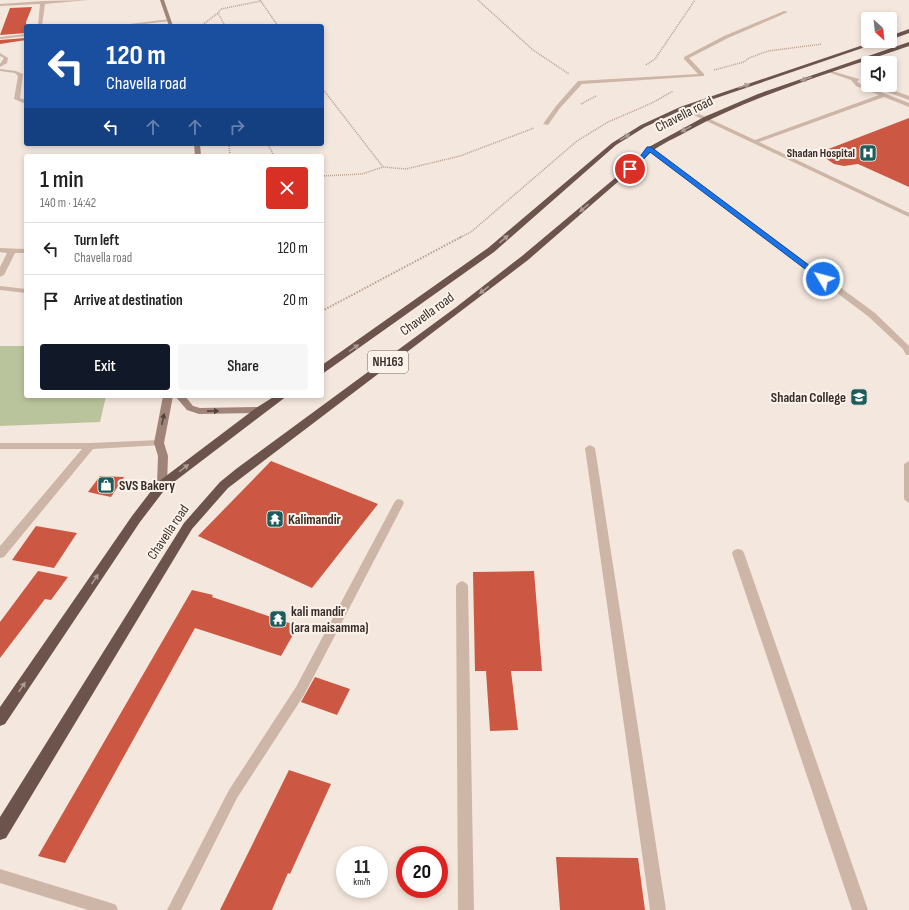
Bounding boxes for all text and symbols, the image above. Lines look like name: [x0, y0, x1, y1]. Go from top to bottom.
north arrow: [861, 12, 897, 48]
map controls: [861, 12, 897, 92]
text: 120 m: [106, 39, 166, 72]
icon: left: [40, 40, 92, 92]
button: sound: [861, 56, 897, 92]
text: Chavella road: [106, 73, 187, 94]
one-way arrow: [799, 77, 811, 83]
one-way arrow: [739, 83, 751, 89]
street label: Chavella road: [652, 92, 716, 136]
icon: left: [100, 116, 122, 138]
icon: ahead: [142, 116, 164, 138]
icon: ahead: [184, 116, 206, 138]
icon: right: [226, 116, 248, 138]
one-way arrow: [680, 126, 692, 132]
one-way arrow: [620, 133, 631, 141]
hospital icon: Shadan Hospital: [858, 143, 878, 163]
place label: Shadan Hospital: [787, 146, 855, 161]
pin: [613, 152, 647, 186]
icon: arrive: [619, 158, 641, 180]
text: 1 min: [40, 165, 84, 194]
button: close: [266, 167, 308, 209]
text: 140 m · 14:42: [40, 195, 96, 211]
one-way arrow: [579, 203, 589, 212]
text: Turn left: [74, 231, 119, 250]
one-way arrow: [499, 234, 510, 243]
icon: left: [40, 238, 62, 260]
text: 120 m: [278, 239, 308, 258]
text: Chavella road: [74, 250, 132, 266]
position arrow: [802, 258, 844, 300]
one-way arrow: [478, 286, 489, 295]
street label: Chavella road: [397, 289, 457, 339]
icon: arrive: [40, 290, 62, 312]
text: Arrive at destination: [74, 291, 183, 310]
text: 20 m: [283, 291, 308, 310]
button: Exit: [40, 344, 170, 390]
button: Share: [178, 344, 308, 390]
one-way arrow: [349, 344, 359, 352]
road number: NH163: [368, 351, 408, 373]
school or university icon: Shadan College: [849, 387, 869, 407]
place label: Shadan College: [771, 389, 846, 406]
one-way arrow: [207, 408, 220, 414]
one-way arrow: [161, 413, 167, 425]
one-way arrow: [179, 464, 190, 472]
shop icon: SVS Bakery: [96, 475, 116, 495]
place label: SVS Bakery: [119, 477, 175, 494]
street label: Chavella road: [143, 501, 193, 563]
temple icon: Kalimandir: [265, 509, 285, 529]
place label: Kalimandir: [288, 511, 342, 528]
one-way arrow: [91, 574, 99, 585]
place label: kali mandir (ara maisamma): [291, 603, 369, 636]
temple icon: kali mandir (ara maisamma): [268, 609, 288, 629]
one-way arrow: [18, 682, 26, 692]
speed limit sign: 20: [396, 846, 448, 898]
text: 11: [354, 855, 370, 879]
text: km/h: [353, 876, 371, 888]

